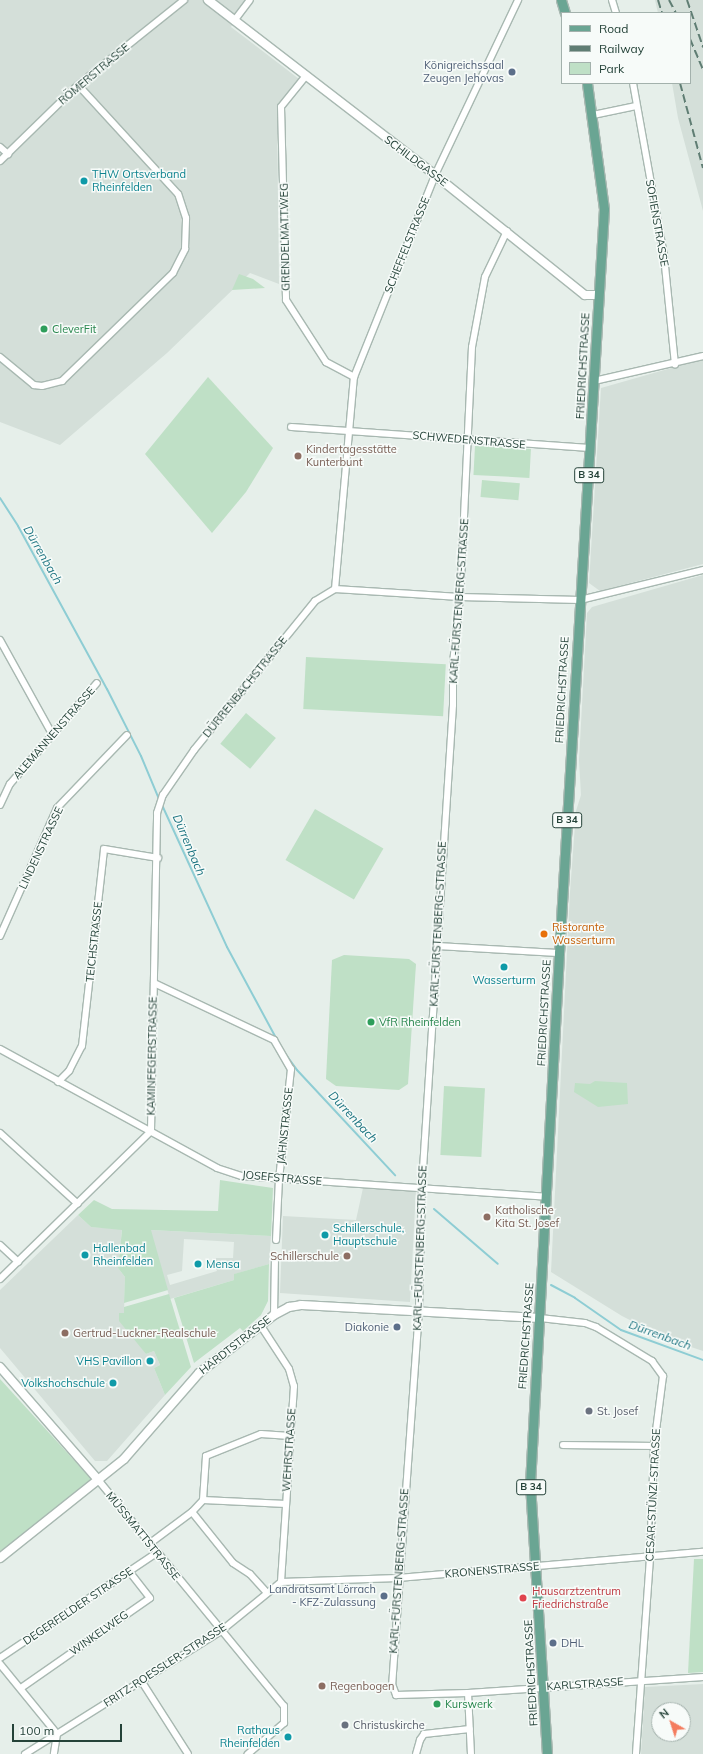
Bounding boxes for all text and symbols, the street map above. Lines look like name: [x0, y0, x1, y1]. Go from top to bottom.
legend: [561, 12, 691, 84]
text: Road: [599, 21, 628, 36]
street label: RÖMERSTRASSE: [56, 40, 132, 108]
text: Railway: [599, 41, 644, 56]
place label: Königreichssaal Zeugen Jehovas: [423, 59, 504, 85]
text: Park: [599, 61, 624, 76]
marker: Königreichssaal Zeugen Jehovas: [507, 67, 517, 77]
street label: SCHILDGASSE: [382, 133, 450, 189]
place label: THW Ortsverband Rheinfelden: [92, 168, 186, 194]
marker: THW Ortsverband Rheinfelden: [79, 176, 89, 186]
street label: SOFIENSTRASSE: [643, 178, 671, 268]
street label: GRENDELMATTWEG: [277, 183, 293, 291]
street label: SCHEFFELSTRASSE: [382, 195, 432, 295]
street label: FRIEDRICHSTRASSE: [574, 312, 592, 420]
place label: CleverFit: [52, 322, 96, 336]
marker: CleverFit: [39, 324, 49, 334]
street label: SCHWEDENSTRASSE: [412, 428, 526, 452]
place label: Kindertagesstätte Kunterbunt: [306, 443, 397, 469]
marker: Kindertagesstätte Kunterbunt: [293, 451, 303, 461]
road number: B 34: [574, 467, 604, 483]
street label: KARL-FÜRSTENBERG-STRASSE: [447, 518, 471, 684]
water label: Dürrenbach: [20, 523, 66, 587]
street label: DÜRRENBACHSTRASSE: [200, 634, 290, 740]
street label: FRIEDRICHSTRASSE: [553, 636, 571, 744]
street label: ALEMANNENSTRASSE: [10, 684, 98, 782]
street label: LINDENSTRASSE: [16, 805, 66, 891]
water label: Dürrenbach: [170, 812, 208, 878]
road number: B 34: [552, 812, 582, 828]
street label: KARL-FÜRSTENBERG-STRASSE: [427, 841, 449, 1007]
street label: TEICHSTRASSE: [83, 901, 105, 983]
place label: Ristorante Wasserturm: [552, 921, 615, 947]
marker: Ristorante Wasserturm: [539, 929, 549, 939]
street label: FRIEDRICHSTRASSE: [535, 959, 553, 1067]
marker: Wasserturm: [499, 962, 509, 972]
place label: Wasserturm: [472, 973, 536, 987]
street label: KAMINFEGERSTRASSE: [144, 996, 160, 1116]
place label: VfR Rheinfelden: [379, 1015, 461, 1029]
marker: VfR Rheinfelden: [366, 1017, 376, 1027]
street label: JAHNSTRASSE: [274, 1087, 296, 1165]
water label: Dürrenbach: [325, 1088, 381, 1146]
street label: KARL-FÜRSTENBERG-STRASSE: [411, 1165, 429, 1331]
street label: JOSEFSTRASSE: [241, 1168, 323, 1188]
place label: Katholische Kita St. Josef: [495, 1204, 559, 1230]
marker: Katholische Kita St. Josef: [482, 1212, 492, 1222]
place label: Schillerschule, Hauptschule: [333, 1222, 404, 1248]
marker: Schillerschule, Hauptschule: [320, 1230, 330, 1240]
place label: Hallenbad Rheinfelden: [93, 1242, 153, 1268]
place label: Schillerschule: [270, 1249, 339, 1263]
marker: Hallenbad Rheinfelden: [80, 1250, 90, 1260]
marker: Schillerschule: [342, 1251, 352, 1261]
place label: Mensa: [206, 1257, 240, 1271]
marker: Mensa: [193, 1259, 203, 1269]
street label: FRIEDRICHSTRASSE: [516, 1282, 536, 1390]
street label: HARDTSTRASSE: [197, 1313, 273, 1377]
water label: Dürrenbach: [627, 1317, 693, 1353]
place label: Diakonie: [345, 1320, 389, 1334]
marker: Diakonie: [392, 1322, 402, 1332]
place label: Gertrud-Luckner-Realschule: [73, 1326, 216, 1340]
marker: Gertrud-Luckner-Realschule: [60, 1328, 70, 1338]
place label: VHS Pavillon: [76, 1354, 142, 1368]
marker: VHS Pavillon: [145, 1356, 155, 1366]
place label: Volkshochschule: [21, 1376, 105, 1390]
marker: Volkshochschule: [108, 1378, 118, 1388]
place label: St. Josef: [597, 1404, 638, 1418]
marker: St. Josef: [584, 1406, 594, 1416]
street label: WEHRSTRASSE: [279, 1408, 299, 1492]
street label: CESAR-STÜNZI-STRASSE: [643, 1428, 663, 1562]
road number: B 34: [516, 1479, 546, 1495]
street label: KARL-FÜRSTENBERG-STRASSE: [387, 1488, 411, 1654]
street label: MÜSSMATTSTRASSE: [103, 1489, 183, 1583]
street label: KRONENSTRASSE: [444, 1559, 540, 1581]
street label: DEGERFELDER STRASSE: [21, 1564, 135, 1648]
place label: Landratsamt Lörrach - KFZ-Zulassung: [269, 1583, 376, 1609]
place label: Hausarztzentrum Friedrichstraße: [532, 1585, 621, 1611]
marker: Landratsamt Lörrach - KFZ-Zulassung: [379, 1591, 389, 1601]
marker: Hausarztzentrum Friedrichstraße: [517, 1592, 529, 1604]
street label: WINKELWEG: [67, 1608, 131, 1658]
street label: FRIEDRICHSTRASSE: [522, 1619, 540, 1727]
street label: FRITZ-ROESSLER-STRASSE: [101, 1620, 229, 1710]
place label: DHL: [561, 1636, 584, 1650]
marker: DHL: [548, 1638, 558, 1648]
street label: KARLSTRASSE: [546, 1675, 624, 1693]
place label: Regenbogen: [330, 1679, 394, 1693]
marker: Regenbogen: [317, 1681, 327, 1691]
place label: Kurswerk: [445, 1697, 493, 1711]
marker: Kurswerk: [432, 1699, 442, 1709]
north arrow: [651, 1702, 691, 1742]
text: N: [656, 1705, 672, 1722]
scale bar: [14, 1716, 124, 1742]
place label: Christuskirche: [353, 1718, 425, 1732]
marker: Christuskirche: [340, 1720, 350, 1730]
text: 100 m: [19, 1723, 54, 1738]
place label: Rathaus Rheinfelden: [220, 1724, 280, 1750]
marker: Rathaus Rheinfelden: [283, 1732, 293, 1742]

